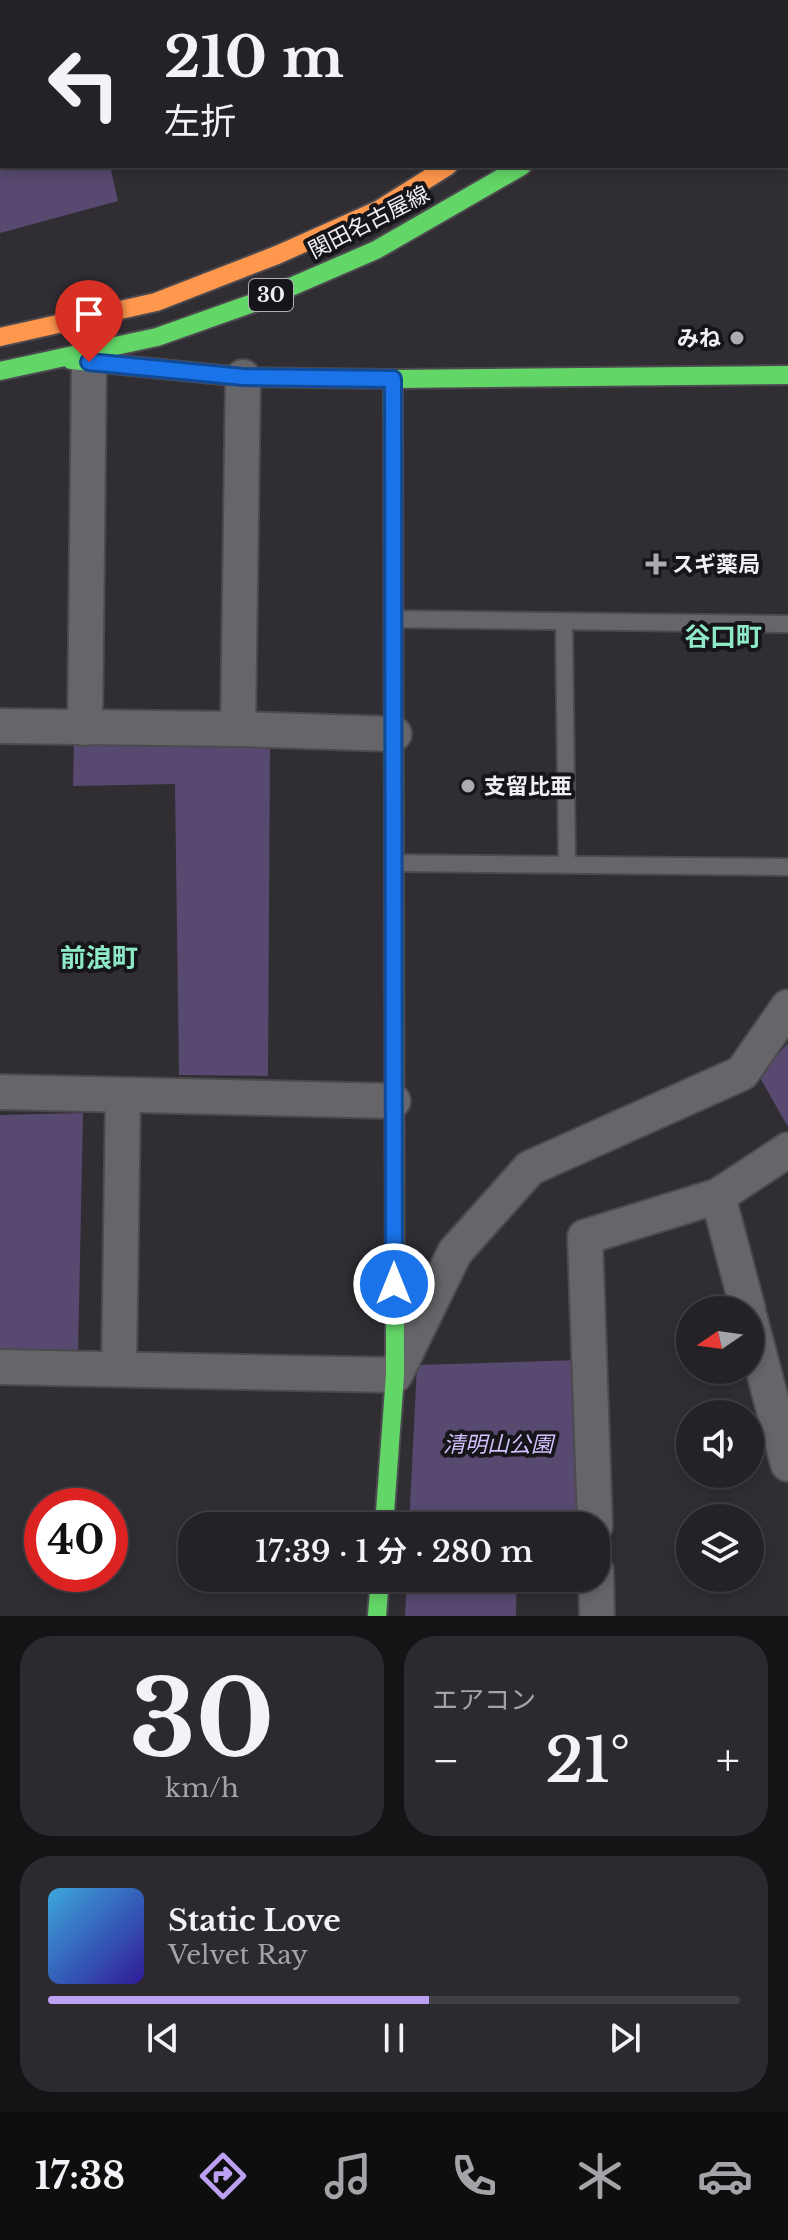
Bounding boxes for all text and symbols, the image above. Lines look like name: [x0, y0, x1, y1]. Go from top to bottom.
text: 210 m: [164, 23, 344, 92]
icon: left: [32, 32, 136, 136]
text: 左折: [164, 99, 236, 144]
street label: 関田名古屋線: [304, 180, 434, 264]
road number: 30: [249, 279, 293, 311]
pin: [55, 280, 123, 362]
icon: arrive: [67, 292, 111, 336]
place label: みね: [677, 325, 721, 352]
marker: みね: [728, 329, 746, 347]
place label: スギ薬局: [672, 551, 760, 578]
marker: スギ薬局: [647, 555, 665, 573]
district label: 谷口町: [684, 621, 762, 653]
place label: 支留比亜: [484, 773, 572, 800]
marker: 支留比亜: [459, 777, 477, 795]
district label: 前浪町: [60, 942, 138, 974]
position arrow: [352, 1242, 436, 1326]
north arrow: [676, 1296, 764, 1384]
map controls: [676, 1296, 764, 1592]
button: sound: [676, 1400, 764, 1488]
park label: 清明山公園: [443, 1431, 556, 1458]
speed limit sign: 40: [24, 1488, 128, 1592]
button: layers: [676, 1504, 764, 1592]
text: 17:39 · 1 分 · 280 m: [255, 1533, 533, 1570]
text: 30: [130, 1655, 274, 1784]
text: エアコン: [432, 1684, 536, 1716]
text: 21°: [545, 1724, 630, 1798]
text: −: [432, 1733, 460, 1788]
text: +: [716, 1733, 740, 1788]
text: km/h: [165, 1772, 239, 1804]
text: Static Love: [168, 1902, 341, 1939]
text: Velvet Ray: [168, 1939, 308, 1971]
icon: previous: [141, 2016, 185, 2060]
icon: pause: [372, 2016, 416, 2060]
icon: next: [603, 2016, 647, 2060]
icon: directions: [195, 2148, 251, 2204]
icon: music: [320, 2148, 376, 2204]
icon: phone: [446, 2148, 502, 2204]
icon: climate: [572, 2148, 628, 2204]
icon: car: [697, 2148, 753, 2204]
text: 17:38: [35, 2154, 125, 2199]

